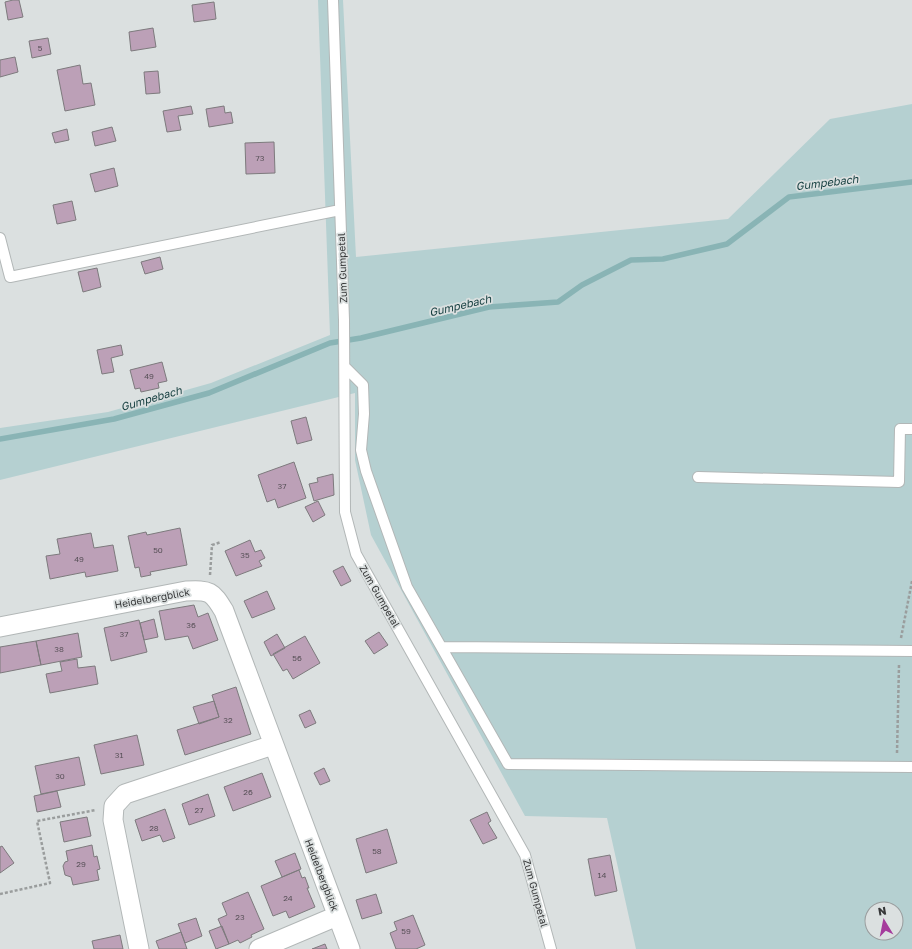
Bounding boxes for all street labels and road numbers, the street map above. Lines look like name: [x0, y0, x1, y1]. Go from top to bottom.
street label: Zum Gumpetal: [335, 233, 349, 303]
street label: Zum Gumpetal: [357, 563, 403, 629]
street label: Heidelbergblick: [113, 585, 191, 611]
street label: Heidelbergblick: [303, 837, 341, 913]
street label: Zum Gumpetal: [521, 858, 551, 928]

